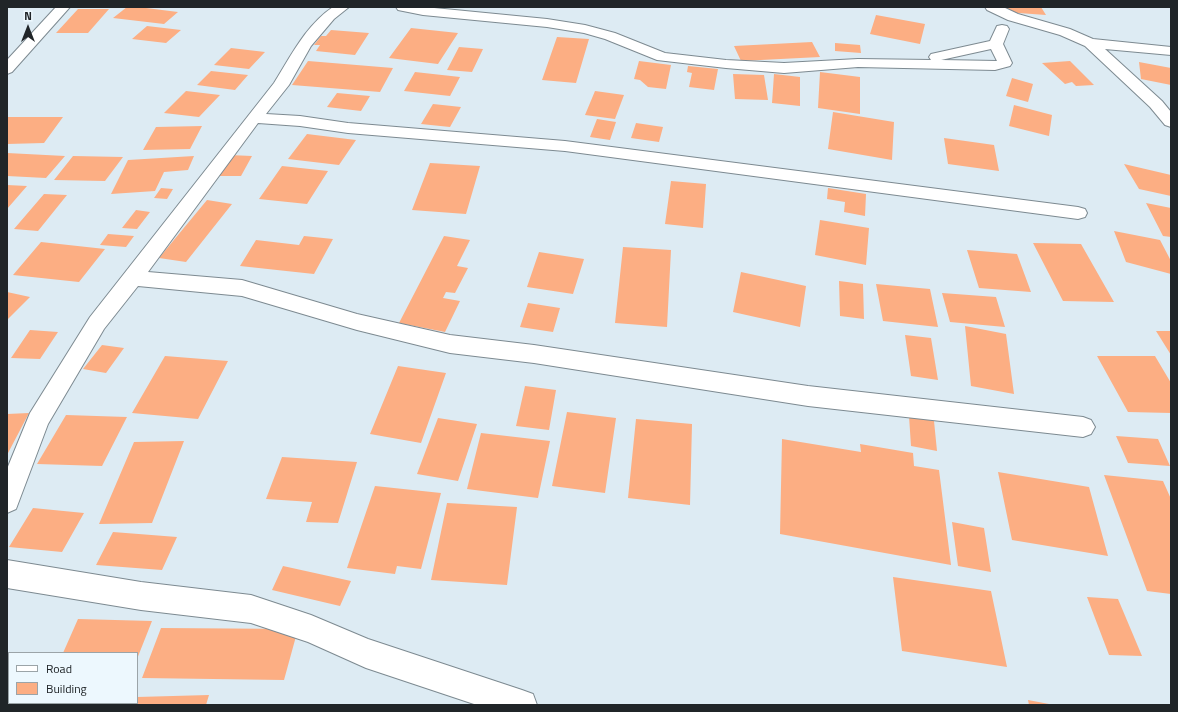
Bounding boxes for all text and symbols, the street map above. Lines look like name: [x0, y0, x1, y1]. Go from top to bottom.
north arrow: [8, 8, 48, 48]
text: N: [24, 8, 32, 24]
legend: [8, 652, 138, 704]
text: Road: [46, 659, 72, 678]
text: Building: [46, 679, 87, 698]

